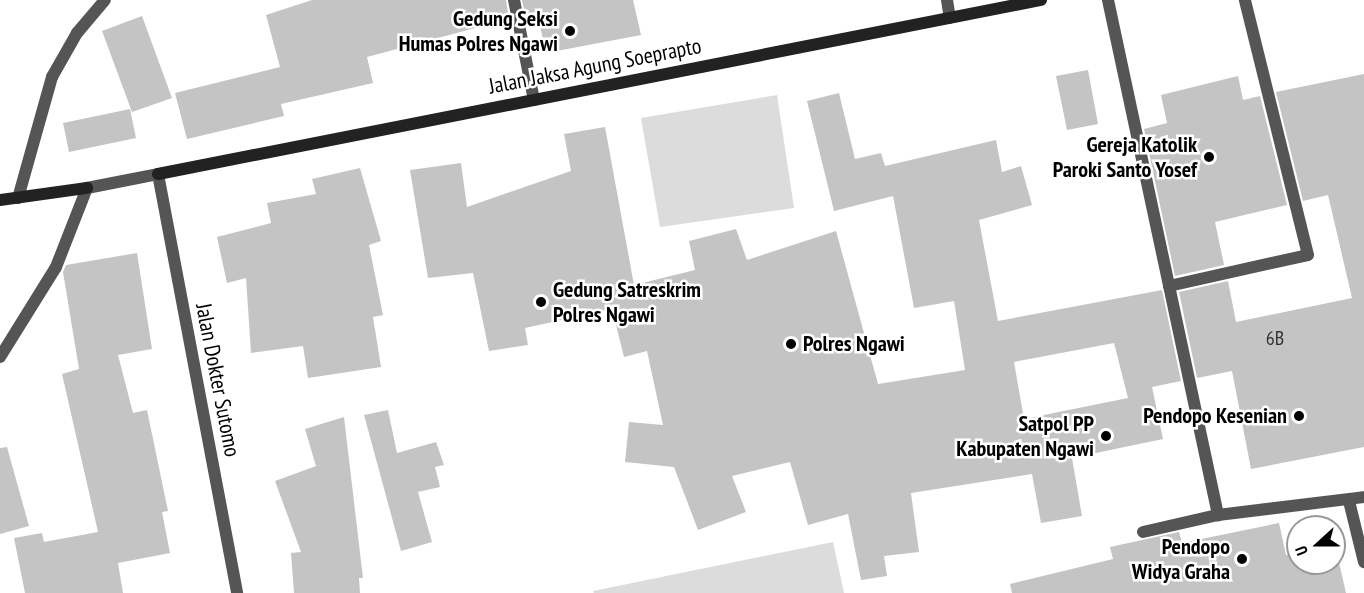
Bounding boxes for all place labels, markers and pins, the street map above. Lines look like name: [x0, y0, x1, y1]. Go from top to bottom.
place label: Gedung Seksi Humas Polres Ngawi: [399, 5, 558, 56]
marker: Gedung Seksi Humas Polres Ngawi: [563, 24, 577, 38]
place label: Gereja Katolik Paroki Santo Yosef: [1052, 131, 1197, 182]
marker: Gereja Katolik Paroki Santo Yosef: [1202, 150, 1216, 164]
place label: Gedung Satreskrim Polres Ngawi: [553, 276, 701, 328]
marker: Gedung Satreskrim Polres Ngawi: [534, 295, 548, 309]
place label: Polres Ngawi: [803, 331, 905, 357]
marker: Polres Ngawi: [784, 337, 798, 351]
place label: Pendopo Kesenian: [1143, 403, 1287, 429]
marker: Pendopo Kesenian: [1292, 409, 1306, 423]
place label: Satpol PP Kabupaten Ngawi: [956, 410, 1094, 462]
marker: Satpol PP Kabupaten Ngawi: [1099, 429, 1113, 443]
place label: Pendopo Widya Graha: [1132, 533, 1230, 584]
marker: Pendopo Widya Graha: [1235, 552, 1249, 566]

